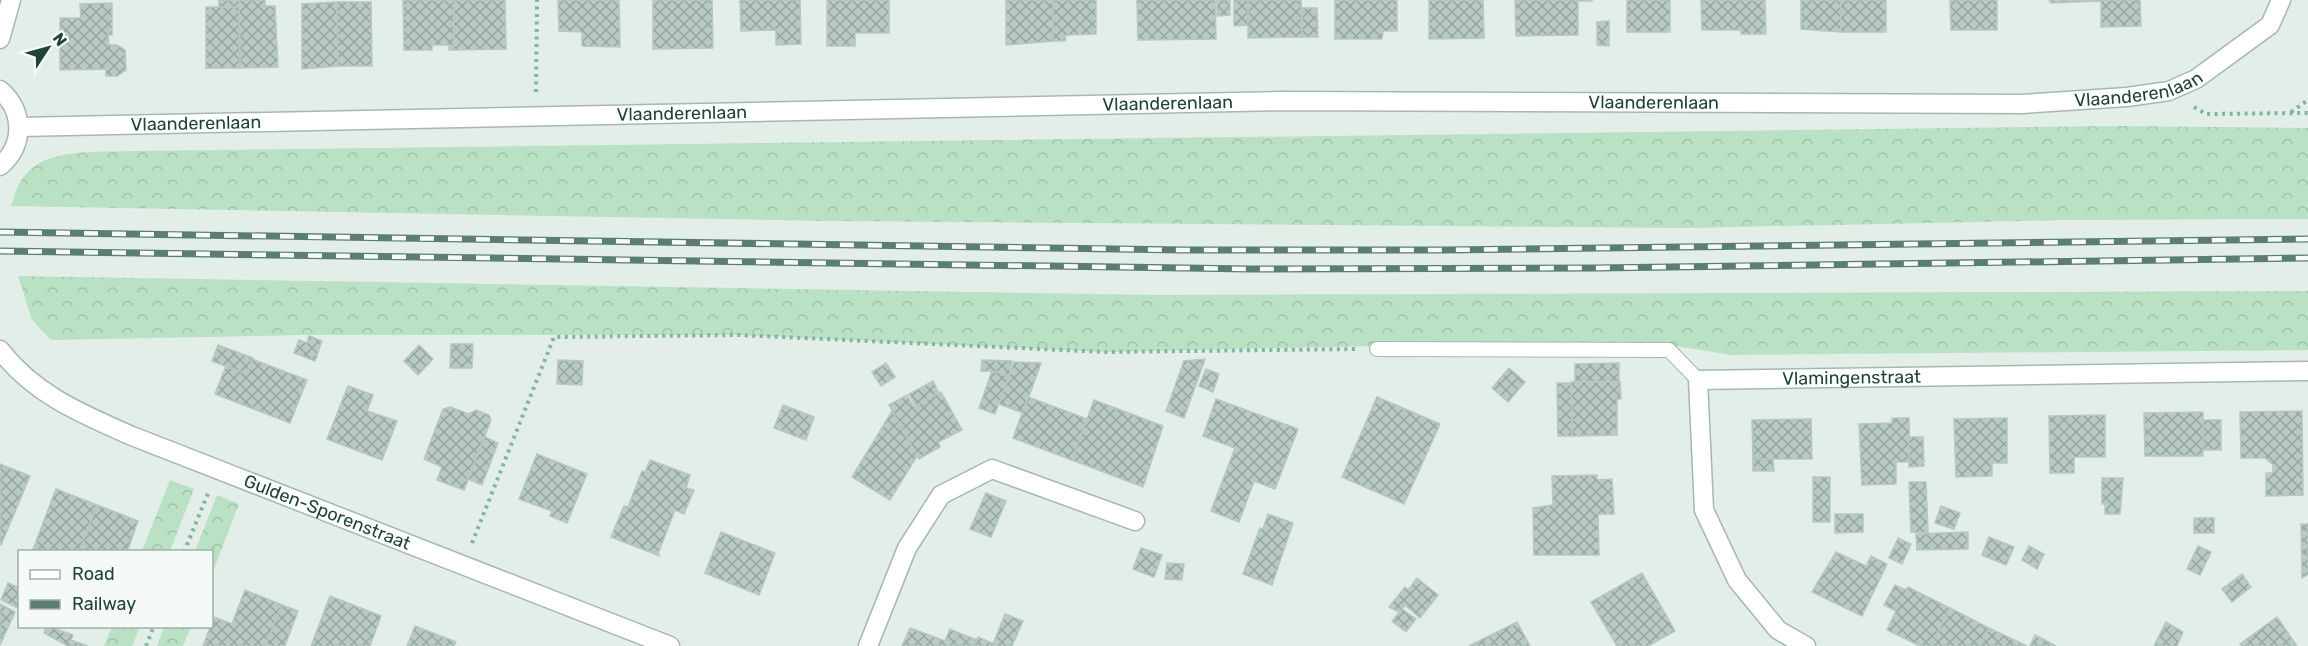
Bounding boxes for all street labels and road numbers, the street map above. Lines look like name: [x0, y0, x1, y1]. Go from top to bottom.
street label: Vlaanderenlaan: [2074, 67, 2207, 111]
street label: Vlaanderenlaan: [1102, 91, 1233, 116]
street label: Vlaanderenlaan: [1588, 91, 1719, 114]
street label: Vlaanderenlaan: [616, 101, 747, 126]
street label: Vlaanderenlaan: [130, 111, 261, 136]
street label: Vlamingenstraat: [1782, 366, 1921, 390]
street label: Gulden-Sporenstraat: [241, 470, 414, 555]

